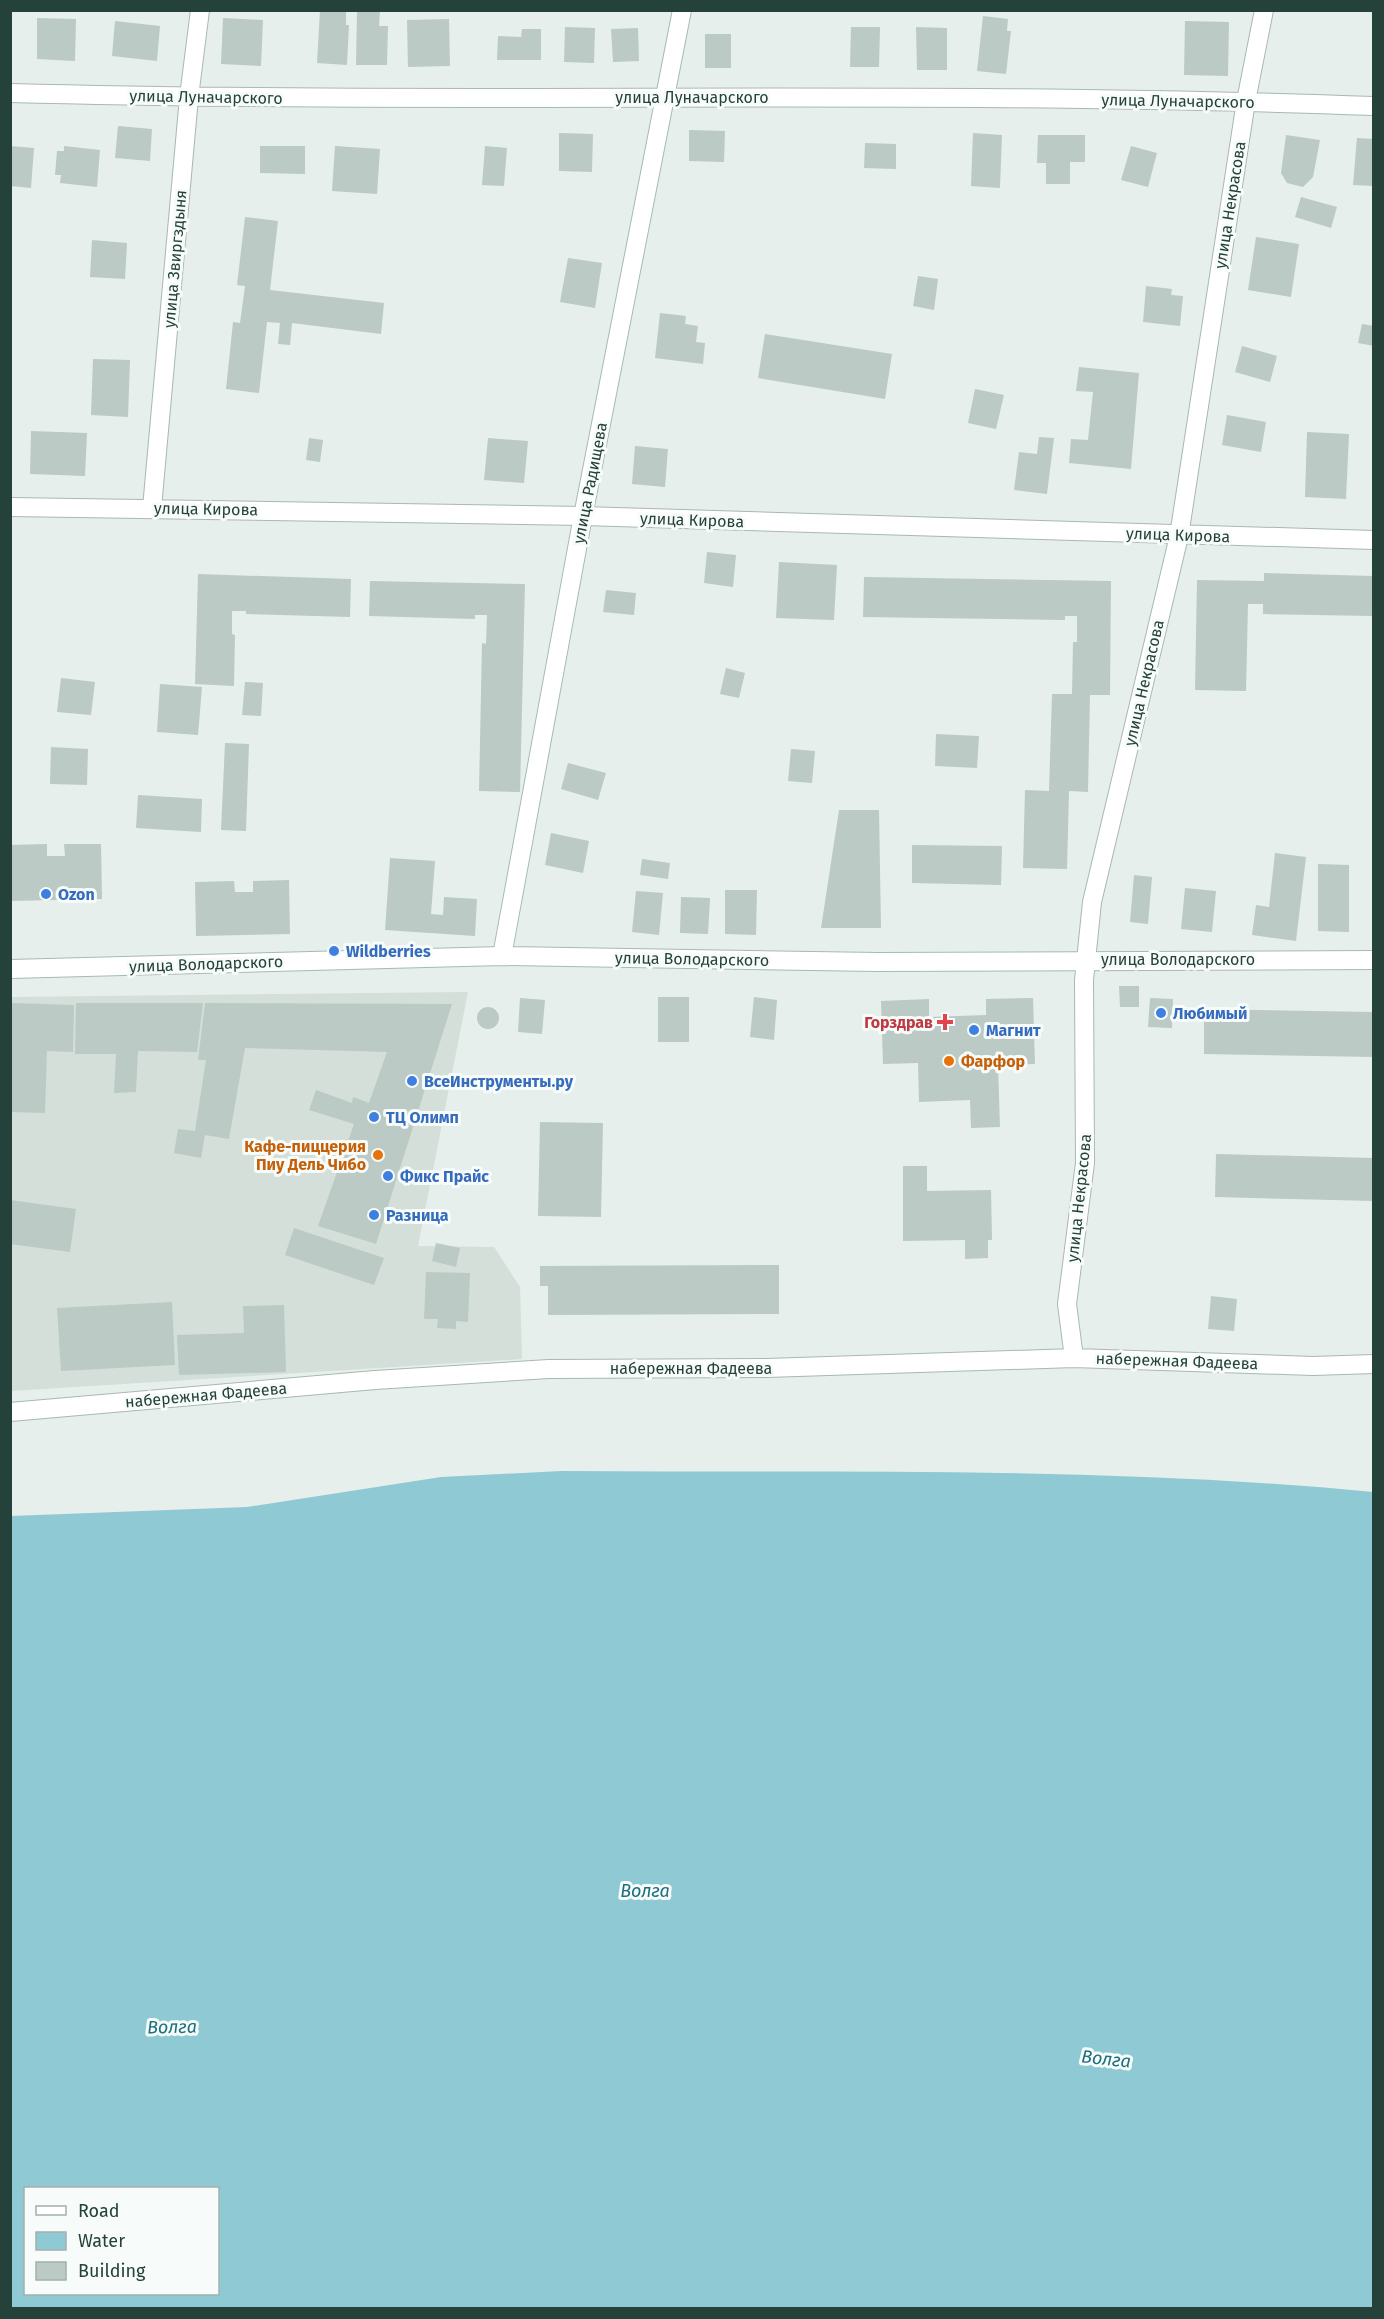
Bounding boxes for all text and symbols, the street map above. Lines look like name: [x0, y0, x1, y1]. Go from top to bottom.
street label: улица Луначарского: [129, 86, 283, 108]
street label: улица Луначарского: [615, 88, 769, 107]
street label: улица Луначарского: [1101, 90, 1255, 112]
street label: улица Некрасова: [1211, 140, 1249, 270]
street label: улица Звиргздыня: [159, 189, 191, 329]
street label: улица Радищева: [569, 421, 611, 545]
street label: улица Кирова: [154, 499, 258, 519]
street label: улица Кирова: [640, 509, 744, 531]
street label: улица Кирова: [1126, 524, 1230, 546]
street label: улица Некрасова: [1120, 618, 1168, 748]
place label: Ozon: [58, 885, 95, 904]
marker: Ozon: [39, 887, 53, 901]
place label: Wildberries: [346, 942, 431, 961]
marker: Wildberries: [327, 944, 341, 958]
street label: улица Володарского: [615, 948, 769, 970]
street label: улица Володарского: [1101, 950, 1255, 969]
street label: улица Володарского: [129, 952, 283, 976]
place label: Любимый: [1173, 1004, 1247, 1023]
marker: Любимый: [1154, 1006, 1168, 1020]
place label: Горздрав: [864, 1013, 933, 1032]
marker: Горздрав: [938, 1015, 952, 1029]
place label: Магнит: [986, 1021, 1041, 1040]
marker: Магнит: [967, 1023, 981, 1037]
place label: Фарфор: [961, 1052, 1025, 1071]
marker: Фарфор: [942, 1054, 956, 1068]
place label: ВсеИнструменты.ру: [424, 1072, 574, 1091]
marker: ВсеИнструменты.ру: [405, 1074, 419, 1088]
place label: ТЦ Олимп: [386, 1108, 459, 1127]
marker: ТЦ Олимп: [367, 1110, 381, 1124]
street label: улица Некрасова: [1063, 1133, 1095, 1263]
place label: Кафе-пиццерия Пиу Дель Чибо: [244, 1137, 366, 1174]
marker: Кафе-пиццерия Пиу Дель Чибо: [371, 1148, 385, 1162]
place label: Фикс Прайс: [400, 1167, 489, 1186]
marker: Фикс Прайс: [381, 1169, 395, 1183]
place label: Разница: [386, 1206, 449, 1225]
marker: Разница: [367, 1208, 381, 1222]
street label: набережная Фадеева: [1095, 1349, 1259, 1373]
street label: набережная Фадеева: [610, 1359, 772, 1378]
street label: набережная Фадеева: [124, 1378, 288, 1412]
water label: Волга: [620, 1880, 670, 1902]
water label: Волга: [147, 2016, 197, 2038]
water label: Волга: [1080, 2045, 1132, 2073]
legend: [24, 2187, 219, 2295]
text: Road: [78, 2200, 120, 2222]
text: Water: [78, 2230, 125, 2252]
text: Building: [78, 2260, 146, 2282]

